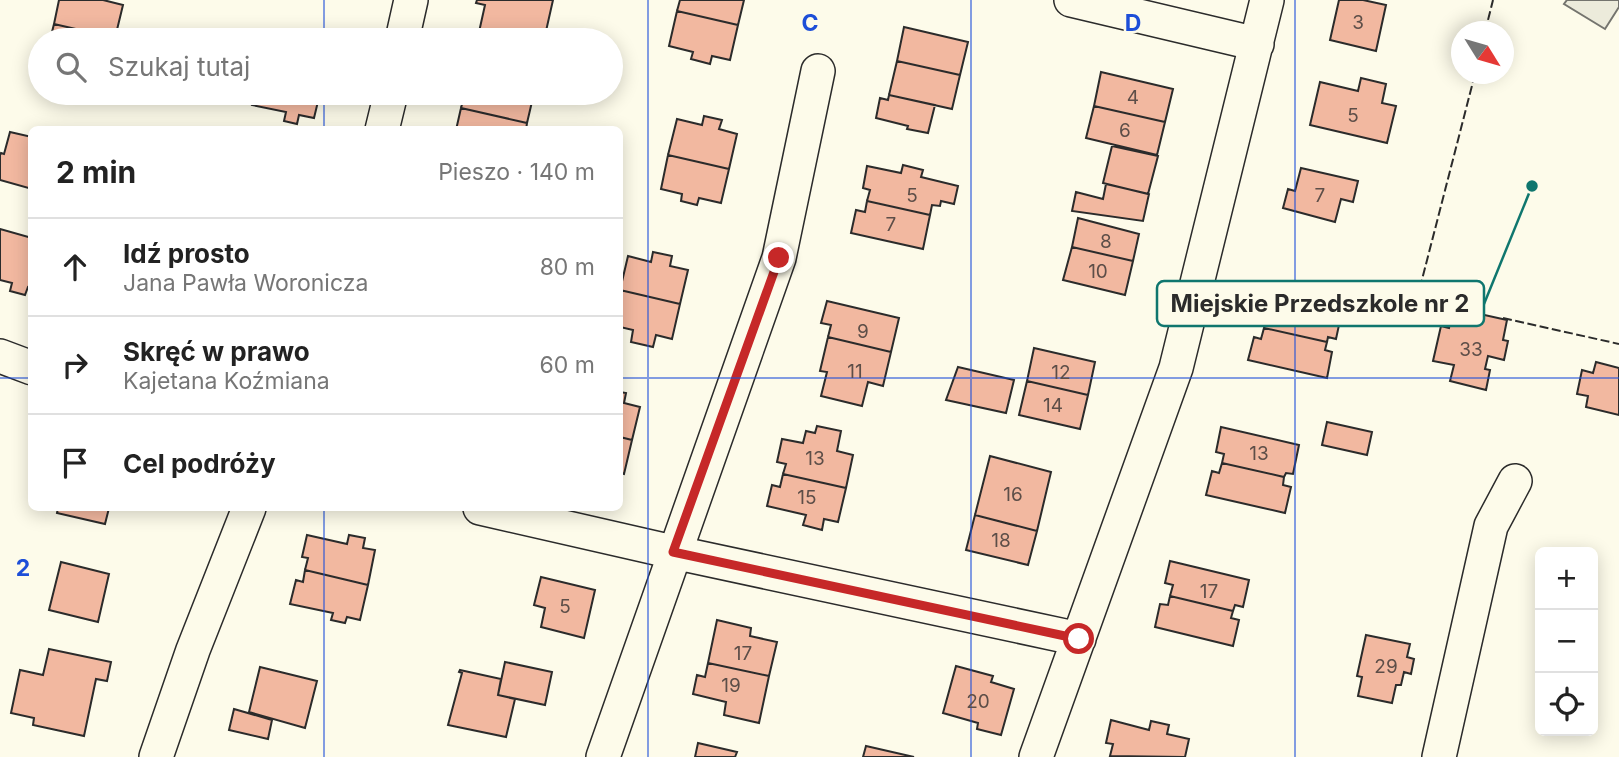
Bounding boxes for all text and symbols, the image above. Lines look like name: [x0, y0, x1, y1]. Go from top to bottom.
text: C: [801, 9, 819, 37]
text: D: [1125, 9, 1141, 37]
house number: 3: [1352, 11, 1364, 34]
north arrow: [1451, 21, 1514, 84]
search box: [28, 28, 623, 105]
icon: search: [52, 48, 90, 86]
text: Szukaj tutaj: [108, 51, 250, 82]
house number: 4: [1127, 86, 1139, 109]
house number: 5: [1347, 104, 1359, 127]
house number: 6: [1119, 119, 1131, 142]
text: 2 min: [56, 154, 136, 190]
text: Pieszo · 140 m: [438, 158, 595, 186]
house number: 5: [906, 184, 918, 207]
house number: 7: [1315, 184, 1325, 207]
house number: 7: [886, 213, 896, 236]
house number: 8: [1100, 230, 1112, 253]
text: Idź prosto: [123, 238, 250, 269]
route end: [763, 242, 794, 273]
icon: ahead: [56, 248, 94, 286]
text: 80 m: [540, 253, 595, 281]
house number: 10: [1088, 260, 1108, 283]
text: Jana Pawła Woronicza: [123, 269, 368, 297]
callout: Miejskie Przedszkole nr 2: [1157, 281, 1484, 326]
text: Miejskie Przedszkole nr 2: [1171, 289, 1469, 318]
house number: 9: [857, 320, 869, 343]
text: Skręć w prawo: [123, 336, 310, 367]
house number: 33: [1459, 338, 1483, 361]
icon: right: [56, 346, 94, 384]
text: 60 m: [540, 351, 595, 379]
house number: 11: [847, 360, 863, 383]
house number: 12: [1051, 361, 1071, 384]
text: Kajetana Koźmiana: [123, 367, 330, 395]
house number: 14: [1043, 394, 1063, 417]
house number: 13: [1249, 442, 1269, 465]
icon: arrive: [56, 444, 94, 482]
house number: 13: [805, 447, 825, 470]
text: Cel podróży: [123, 448, 276, 479]
house number: 16: [1003, 483, 1023, 506]
house number: 15: [797, 486, 817, 509]
house number: 18: [991, 529, 1011, 552]
map controls: [1535, 547, 1598, 736]
button: +: [1535, 547, 1598, 610]
text: 2: [16, 554, 30, 582]
house number: 17: [1200, 580, 1218, 603]
house number: 5: [559, 595, 571, 618]
button: −: [1535, 610, 1598, 673]
route start: [1063, 623, 1094, 654]
house number: 17: [734, 642, 752, 665]
house number: 29: [1374, 655, 1398, 678]
button: locate: [1535, 673, 1598, 736]
house number: 19: [721, 674, 741, 697]
house number: 20: [966, 690, 990, 713]

